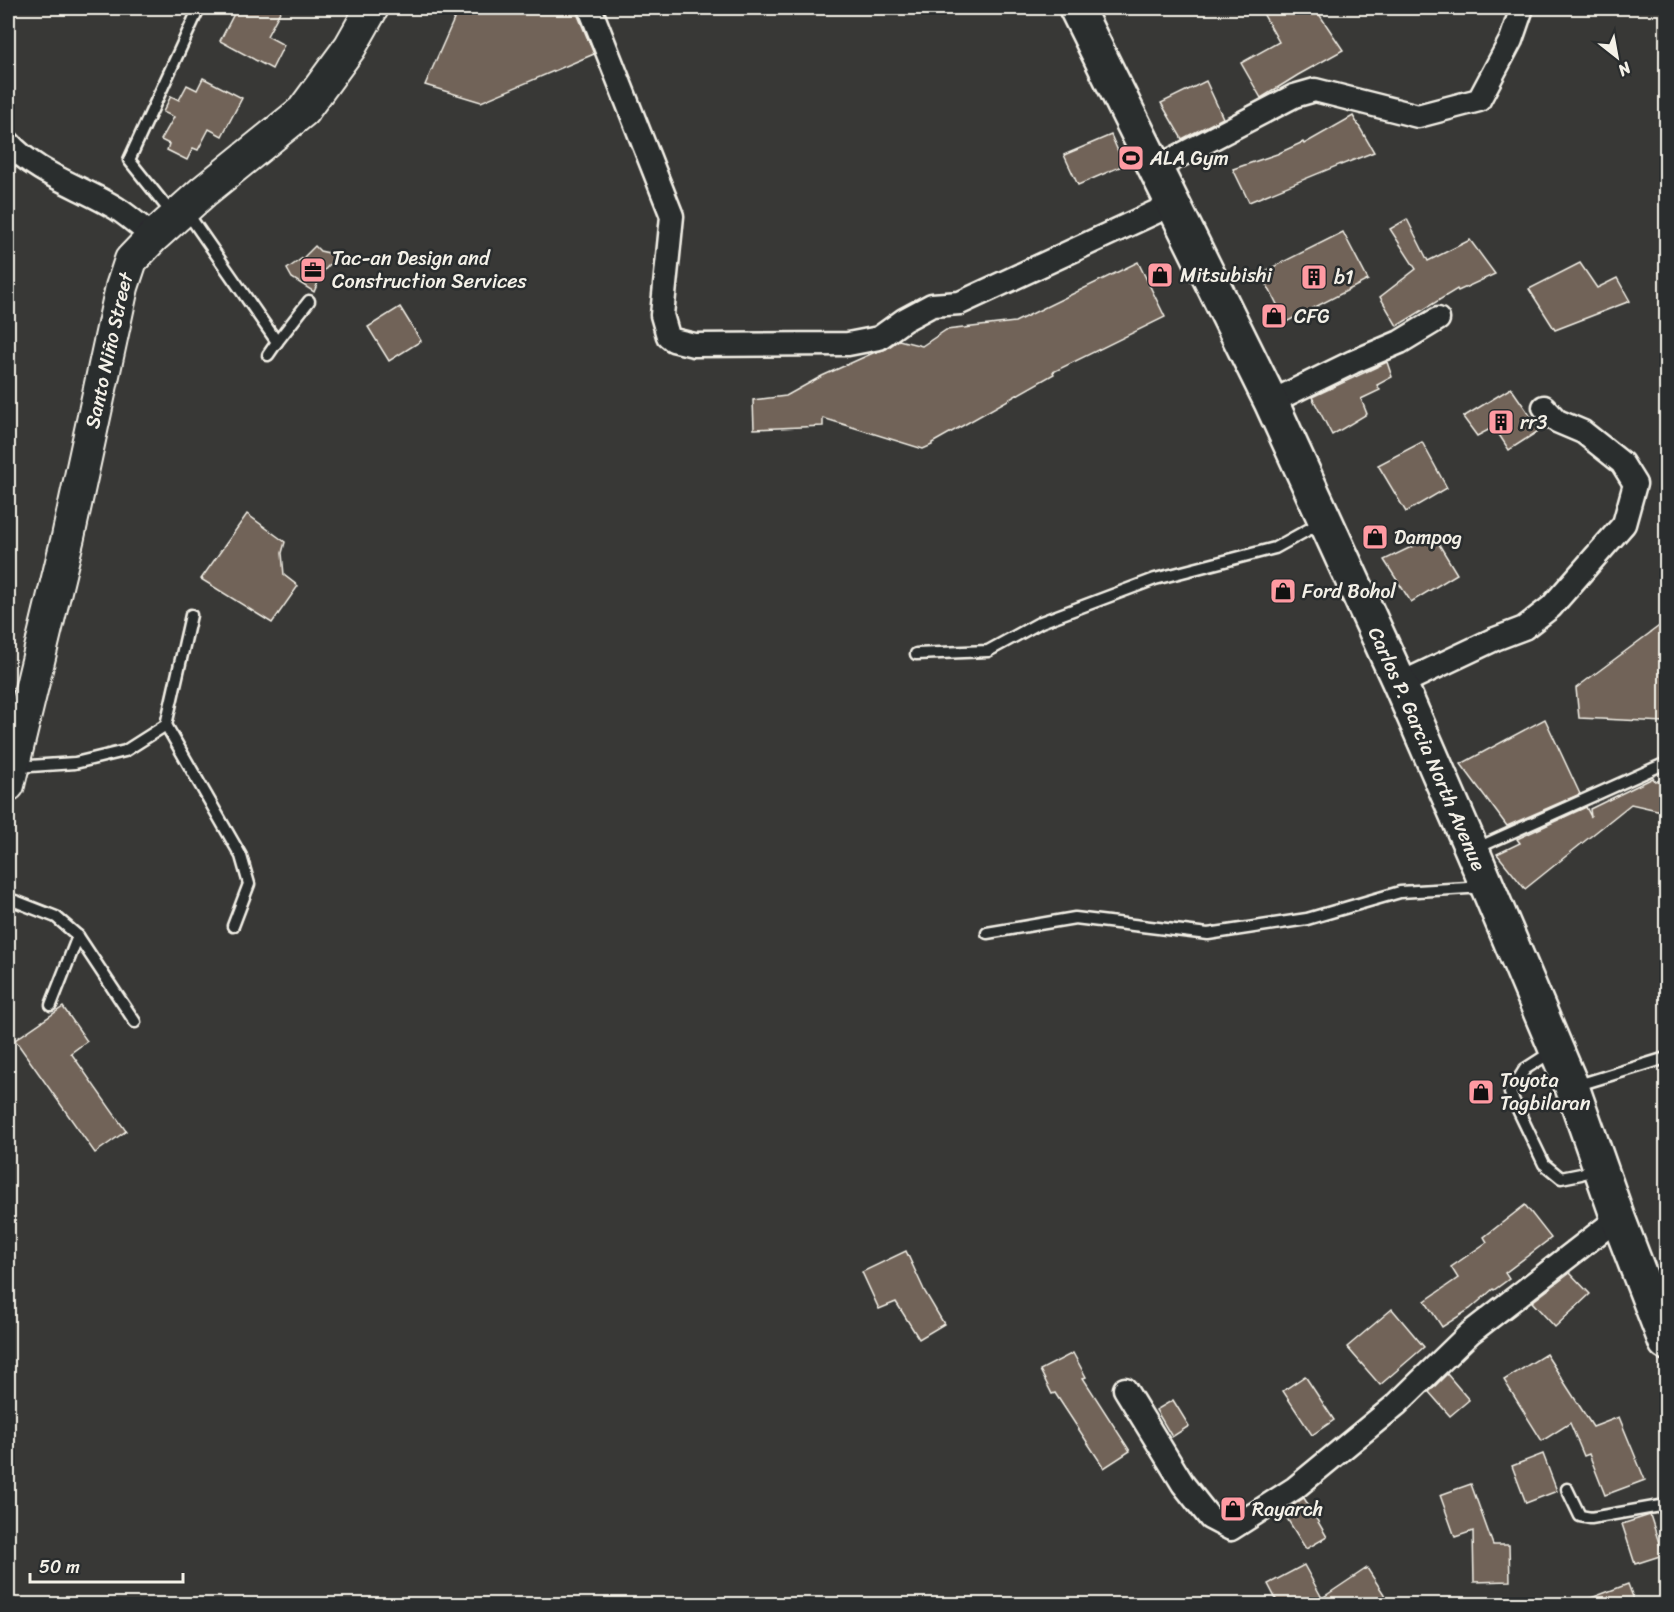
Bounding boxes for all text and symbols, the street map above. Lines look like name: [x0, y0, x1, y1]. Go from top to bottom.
north arrow: [1587, 27, 1647, 87]
text: N: [1611, 54, 1638, 85]
place label: ALA Gym: [1149, 141, 1229, 176]
sports icon: ALA Gym: [1116, 143, 1146, 173]
place label: Tac-an Design and Construction Services: [332, 241, 527, 299]
office icon: Tac-an Design and Construction Services: [298, 255, 328, 285]
place label: Mitsubishi: [1180, 258, 1273, 293]
shop icon: Mitsubishi: [1145, 260, 1175, 290]
place label: b1: [1334, 260, 1354, 295]
building icon: b1: [1299, 262, 1329, 292]
street label: Santo Niño Street: [75, 267, 144, 432]
place label: CFG: [1294, 299, 1330, 334]
shop icon: CFG: [1259, 301, 1289, 331]
place label: rr3: [1520, 405, 1547, 440]
building icon: rr3: [1486, 407, 1516, 437]
place label: Dampog: [1394, 520, 1462, 555]
shop icon: Dampog: [1360, 522, 1390, 552]
place label: Ford Bohol: [1302, 574, 1397, 609]
shop icon: Ford Bohol: [1268, 576, 1298, 606]
street label: Carlos P. Garcia North Avenue: [1358, 621, 1496, 877]
place label: Toyota Tagbilaran: [1500, 1063, 1591, 1121]
shop icon: Toyota Tagbilaran: [1466, 1077, 1496, 1107]
place label: Rayarch: [1252, 1492, 1323, 1527]
shop icon: Rayarch: [1218, 1494, 1248, 1524]
scale bar: [30, 1546, 183, 1584]
text: 50 m: [39, 1551, 80, 1583]

